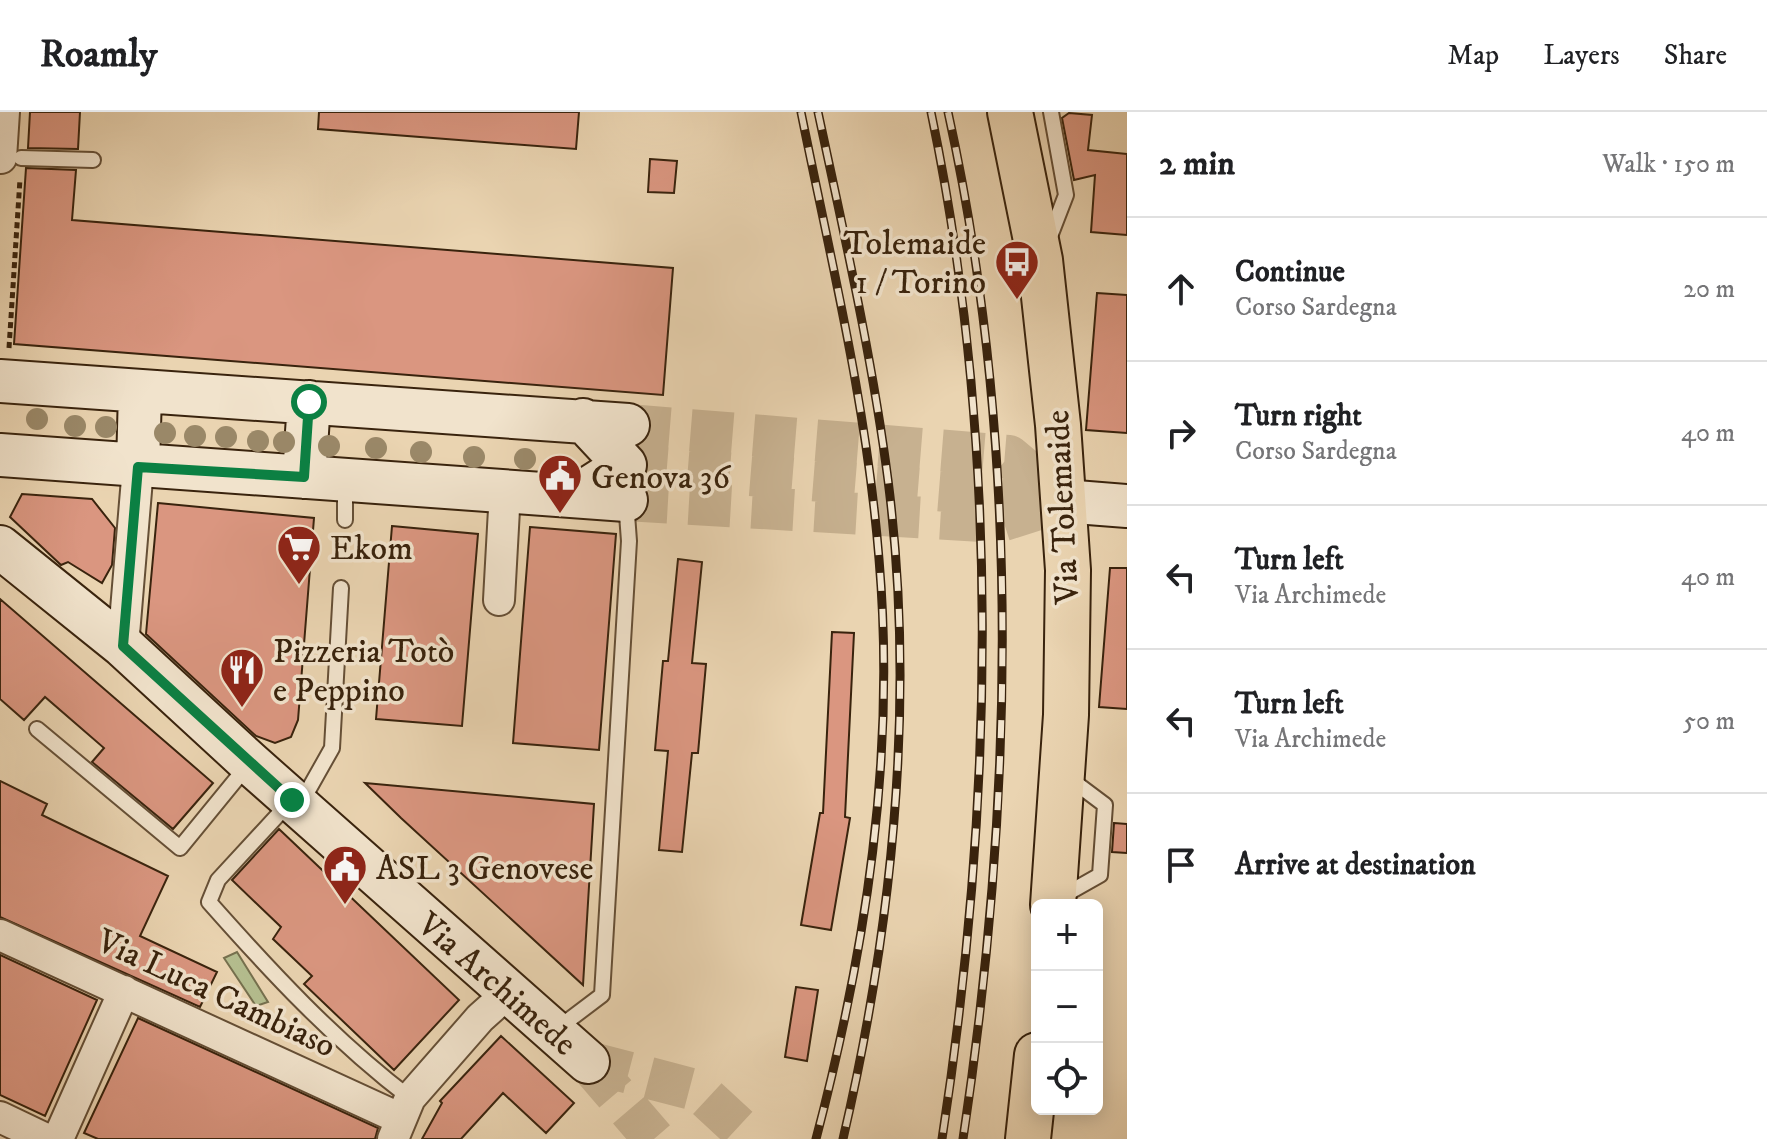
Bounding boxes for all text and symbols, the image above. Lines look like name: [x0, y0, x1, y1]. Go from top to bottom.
text: Roamly: [40, 31, 157, 79]
text: Map: [1448, 38, 1499, 73]
text: Layers: [1543, 38, 1620, 73]
text: Share: [1664, 38, 1727, 73]
text: 2 min: [1159, 143, 1235, 185]
text: Walk · 150 m: [1602, 148, 1735, 181]
place label: Tolemaide 1 / Torino: [843, 223, 986, 304]
bus stop icon: Tolemaide 1 / Torino: [993, 238, 1041, 301]
text: Continue: [1235, 254, 1345, 291]
icon: ahead: [1159, 267, 1203, 311]
text: 20 m: [1683, 273, 1735, 306]
text: Corso Sardegna: [1235, 291, 1397, 324]
route start: [291, 384, 327, 420]
text: Turn right: [1235, 398, 1362, 435]
street label: Via Tolemaide: [1037, 409, 1089, 606]
icon: right: [1159, 411, 1203, 455]
text: 40 m: [1681, 417, 1735, 450]
text: Corso Sardegna: [1235, 435, 1397, 468]
public building icon: Genova 36: [536, 452, 584, 515]
place label: Genova 36: [591, 457, 731, 499]
supermarket icon: Ekom: [275, 523, 323, 586]
place label: Ekom: [330, 528, 413, 570]
text: Turn left: [1235, 542, 1344, 579]
icon: left: [1159, 555, 1203, 599]
text: 40 m: [1681, 561, 1735, 594]
text: Via Archimede: [1235, 579, 1386, 612]
place label: Pizzeria Totò e Peppino: [273, 631, 454, 712]
restaurant icon: Pizzeria Totò e Peppino: [218, 646, 266, 709]
text: Turn left: [1235, 686, 1344, 723]
icon: left: [1159, 699, 1203, 743]
text: 50 m: [1683, 705, 1735, 738]
text: Via Archimede: [1235, 723, 1386, 756]
route end: [274, 782, 310, 818]
public building icon: ASL 3 Genovese: [321, 843, 369, 906]
icon: arrive: [1159, 843, 1203, 887]
text: Arrive at destination: [1235, 847, 1476, 884]
place label: ASL 3 Genovese: [376, 848, 594, 890]
map controls: [1031, 899, 1103, 1115]
button: +: [1031, 899, 1103, 971]
street label: Via Archimede: [408, 903, 585, 1065]
street label: Via Luca Cambiaso: [89, 920, 342, 1067]
button: −: [1031, 971, 1103, 1043]
button: locate: [1031, 1043, 1103, 1115]

